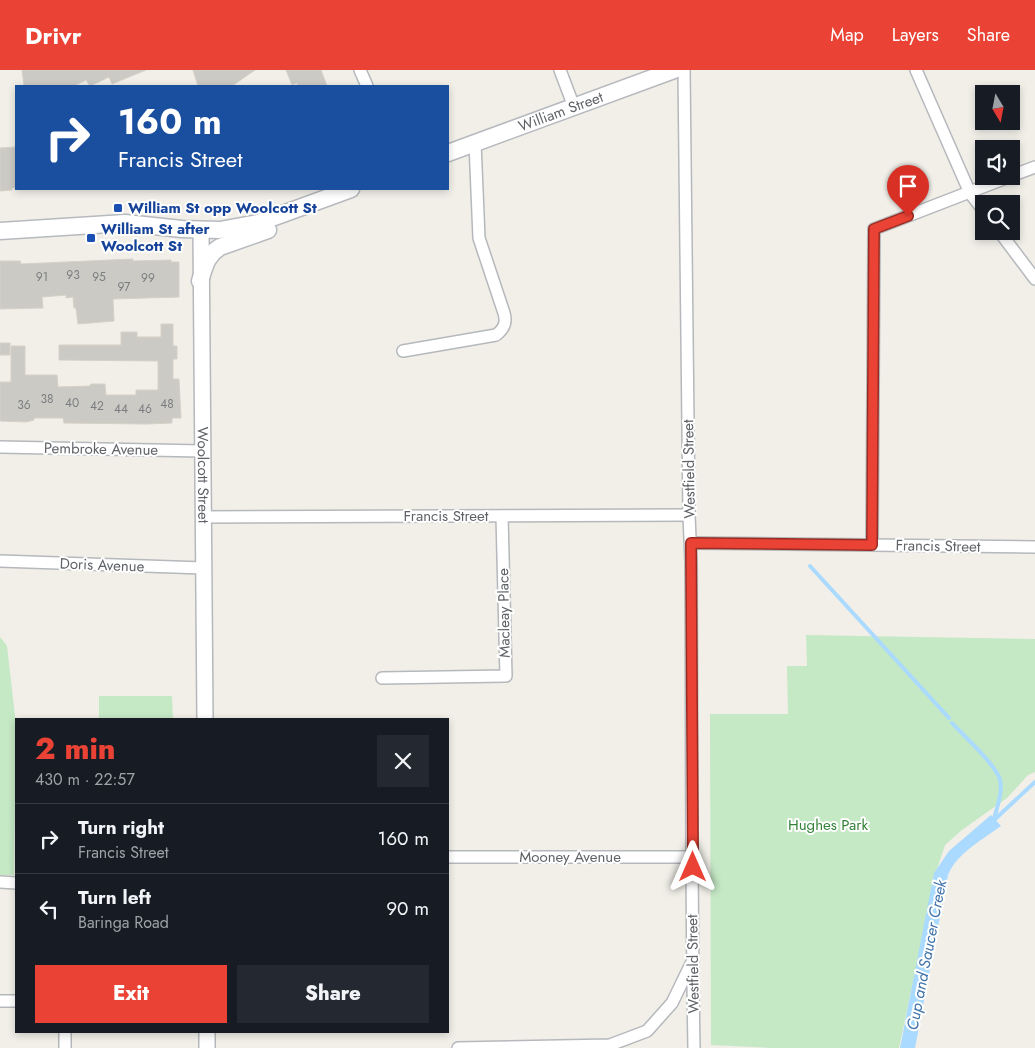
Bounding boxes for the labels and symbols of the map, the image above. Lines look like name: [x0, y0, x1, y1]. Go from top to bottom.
north arrow: [975, 85, 1020, 130]
street label: William Street: [515, 86, 607, 137]
pin: [887, 165, 929, 216]
place label: William St opp Woolcott St: [128, 197, 317, 219]
marker: William St opp Woolcott St: [112, 202, 124, 214]
place label: William St after Woolcott St: [101, 218, 210, 257]
marker: William St after Woolcott St: [85, 232, 97, 244]
house number: 93: [66, 266, 80, 284]
house number: 91: [36, 268, 48, 286]
house number: 95: [92, 268, 106, 286]
house number: 99: [141, 269, 155, 287]
house number: 97: [118, 278, 131, 296]
house number: 38: [40, 390, 54, 408]
house number: 40: [65, 394, 79, 412]
house number: 48: [160, 395, 174, 413]
house number: 36: [17, 396, 31, 414]
house number: 42: [90, 397, 104, 415]
house number: 44: [114, 400, 128, 418]
house number: 46: [138, 400, 152, 418]
street label: Westfield Street: [677, 419, 701, 519]
street label: Woolcott Street: [192, 427, 214, 524]
street label: Pembroke Avenue: [44, 437, 159, 461]
street label: Francis Street: [404, 505, 489, 527]
street label: Francis Street: [895, 534, 981, 558]
street label: Doris Avenue: [59, 553, 145, 577]
street label: Macleay Place: [492, 568, 516, 658]
park label: Hughes Park: [788, 814, 868, 836]
position arrow: [666, 840, 718, 892]
street label: Mooney Avenue: [519, 846, 621, 868]
water label: Cup and Saucer Creek: [901, 877, 953, 1032]
street label: Westfield Street: [681, 914, 705, 1014]

